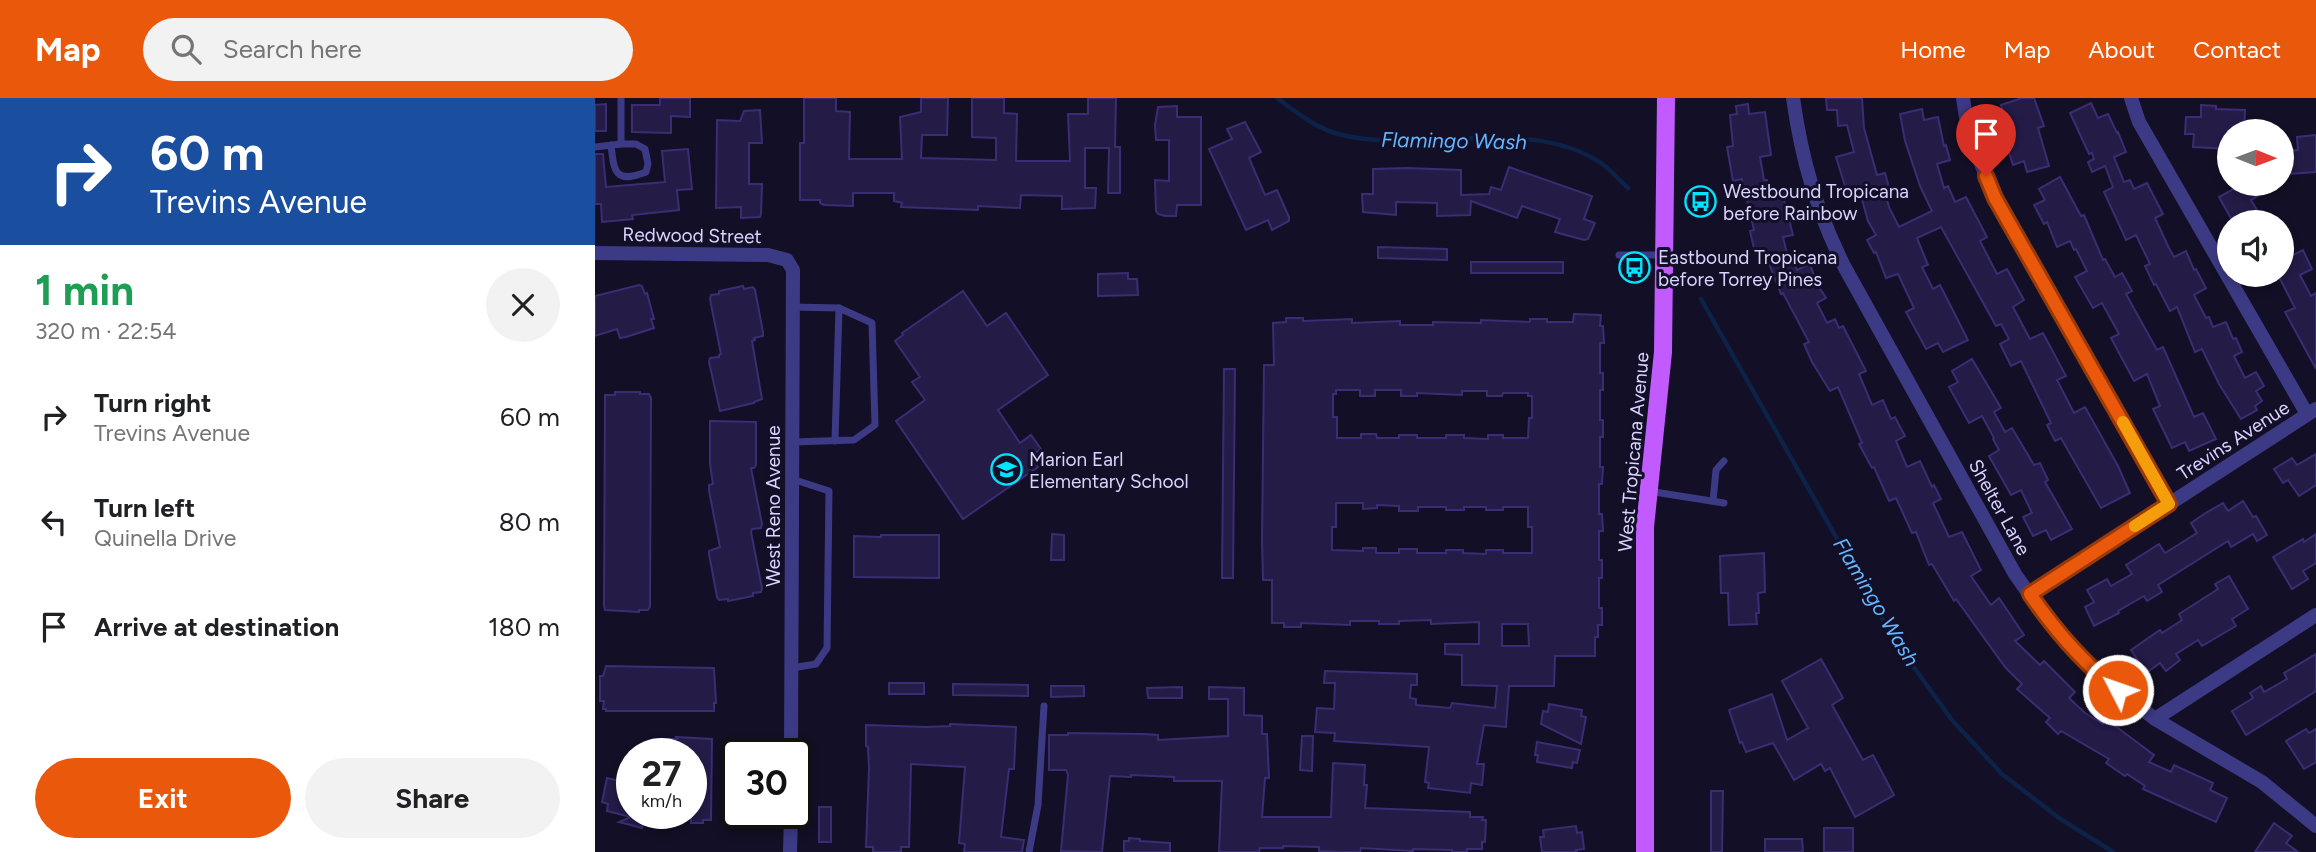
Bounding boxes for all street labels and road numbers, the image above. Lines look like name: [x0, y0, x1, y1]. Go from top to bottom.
street label: Redwood Street: [622, 223, 762, 248]
street label: West Tropicana Avenue: [1613, 351, 1654, 553]
street label: Trevins Avenue: [2173, 396, 2294, 485]
street label: West Reno Avenue: [762, 425, 785, 587]
street label: Shelter Lane: [1964, 455, 2035, 559]

